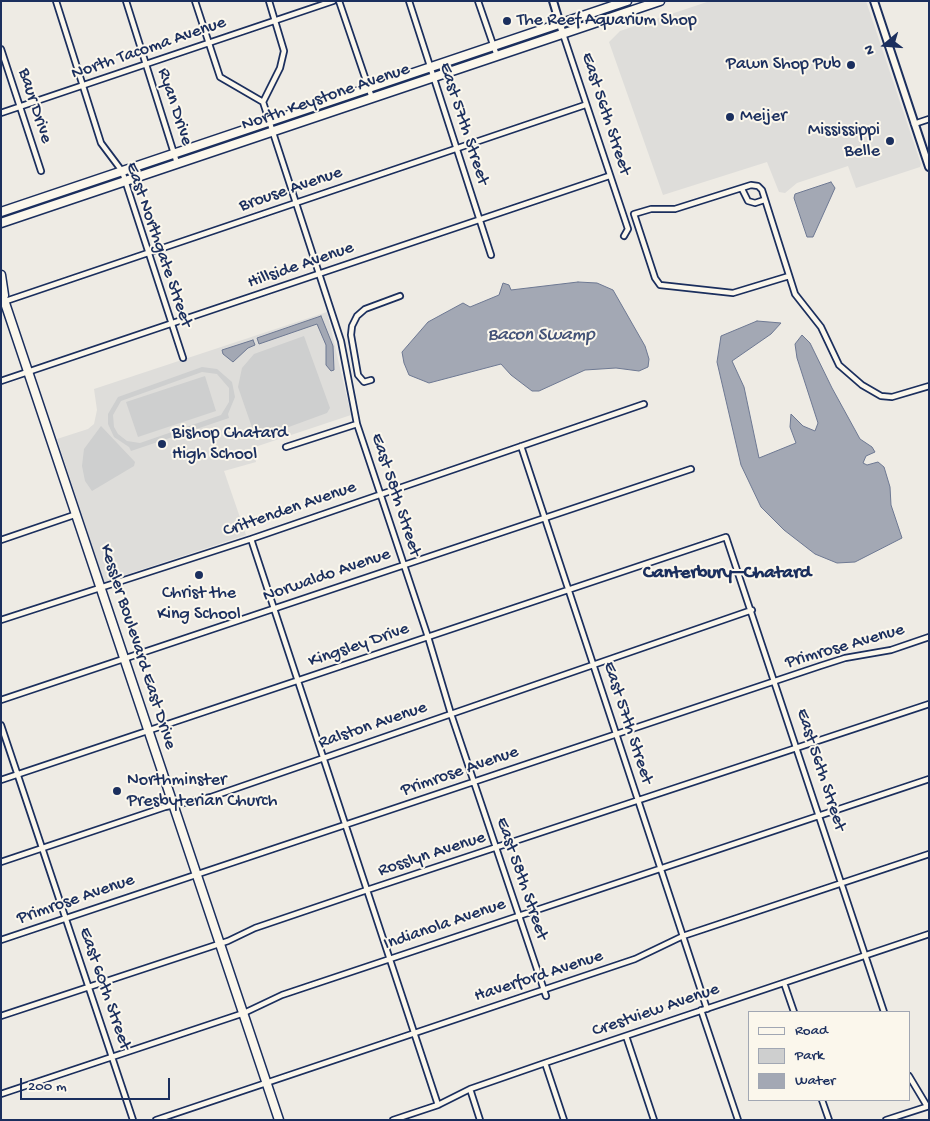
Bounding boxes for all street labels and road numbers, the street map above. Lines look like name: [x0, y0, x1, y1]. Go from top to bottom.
street label: North Tacoma Avenue: [69, 12, 229, 86]
street label: East 56th Street: [575, 50, 635, 178]
street label: North Keystone Avenue: [239, 59, 413, 137]
street label: East 57th Street: [433, 60, 493, 188]
street label: Ryan Drive: [151, 65, 197, 149]
street label: Baur Drive: [12, 66, 56, 146]
street label: East Northgate Street: [120, 160, 196, 330]
street label: Brouse Avenue: [237, 162, 345, 218]
street label: Hillside Avenue: [245, 238, 357, 294]
street label: East 58th Street: [365, 431, 425, 559]
street label: Crittenden Avenue: [221, 477, 359, 543]
street label: Kessler Boulevard East Drive: [94, 542, 180, 752]
street label: Norwaldo Avenue: [260, 544, 394, 608]
street label: Kingsley Drive: [306, 619, 412, 673]
street label: Primrose Avenue: [783, 620, 907, 674]
street label: East 57th Street: [597, 659, 657, 787]
street label: Ralston Avenue: [316, 697, 430, 755]
street label: East 56th Street: [790, 706, 850, 834]
street label: Primrose Avenue: [398, 742, 522, 802]
street label: East 58th Street: [490, 815, 552, 943]
street label: Rosslyn Avenue: [376, 827, 488, 883]
street label: Primrose Avenue: [14, 870, 138, 930]
street label: Indianola Avenue: [381, 894, 509, 956]
street label: East 60th Street: [73, 925, 135, 1053]
street label: Haverford Avenue: [472, 946, 606, 1008]
street label: Crestview Avenue: [590, 979, 722, 1043]

